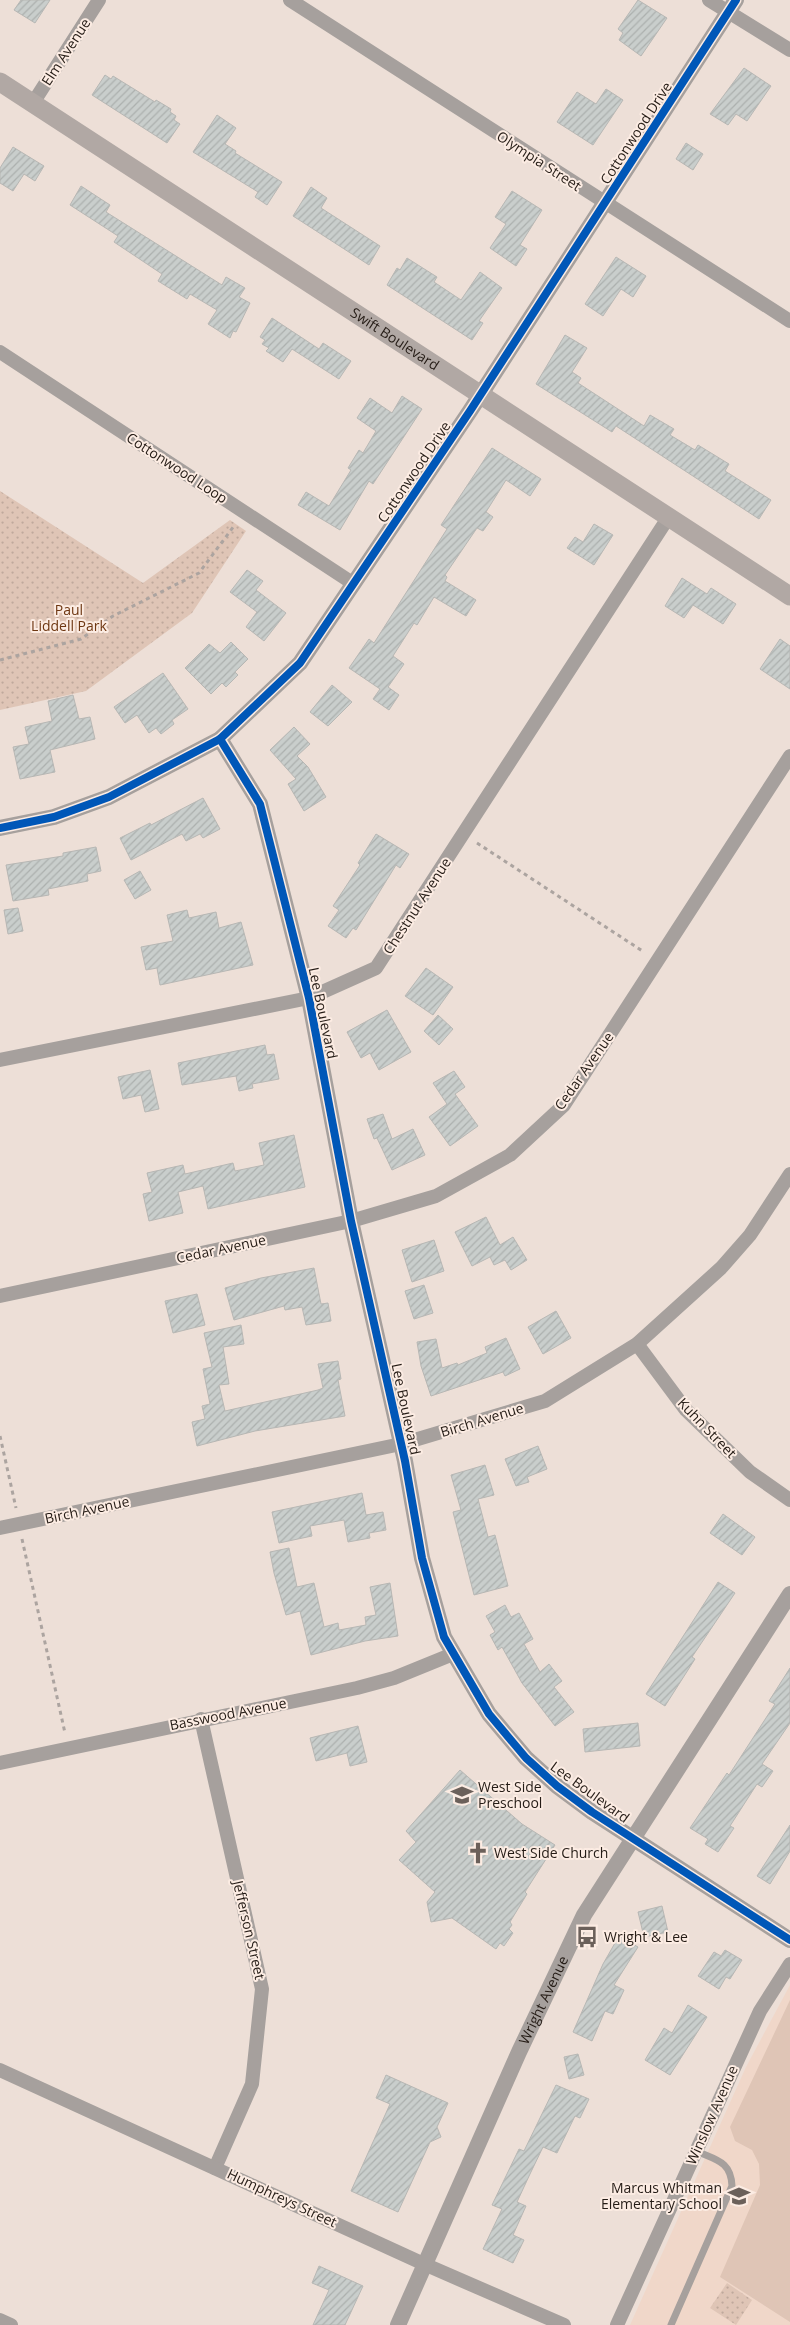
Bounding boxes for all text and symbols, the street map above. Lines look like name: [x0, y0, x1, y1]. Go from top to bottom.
street label: Elm Avenue: [37, 14, 94, 89]
street label: Cottonwood Drive: [595, 78, 676, 188]
street label: Olympia Street: [493, 126, 585, 195]
street label: Swift Boulevard: [347, 303, 443, 374]
street label: Cottonwood Drive: [373, 417, 455, 526]
street label: Cottonwood Loop: [123, 428, 231, 507]
park label: Paul Liddell Park: [31, 600, 108, 635]
street label: Chestnut Avenue: [378, 854, 455, 958]
street label: Lee Boulevard: [305, 965, 342, 1060]
street label: Cedar Avenue: [550, 1028, 618, 1113]
street label: Cedar Avenue: [174, 1230, 268, 1267]
street label: Lee Boulevard: [388, 1361, 425, 1456]
street label: Kuhn Street: [674, 1393, 741, 1462]
street label: Birch Avenue: [438, 1398, 526, 1441]
street label: Birch Avenue: [43, 1491, 131, 1528]
street label: Basswood Avenue: [168, 1693, 288, 1734]
street label: Lee Boulevard: [547, 1757, 634, 1827]
place label: West Side Preschool: [478, 1777, 542, 1812]
school or university icon: West Side Preschool: [449, 1782, 475, 1808]
church icon: West Side Church: [465, 1840, 491, 1866]
place label: West Side Church: [494, 1843, 608, 1862]
street label: Jefferson Street: [228, 1877, 270, 1981]
bus stop icon: Wright & Lee: [574, 1924, 600, 1950]
place label: Wright & Lee: [604, 1927, 688, 1946]
street label: Wright Avenue: [514, 1952, 572, 2047]
street label: Winslow Avenue: [681, 2062, 742, 2167]
street label: Humphreys Street: [224, 2164, 340, 2231]
place label: Marcus Whitman Elementary School: [601, 2178, 722, 2213]
school or university icon: Marcus Whitman Elementary School: [726, 2183, 752, 2209]

